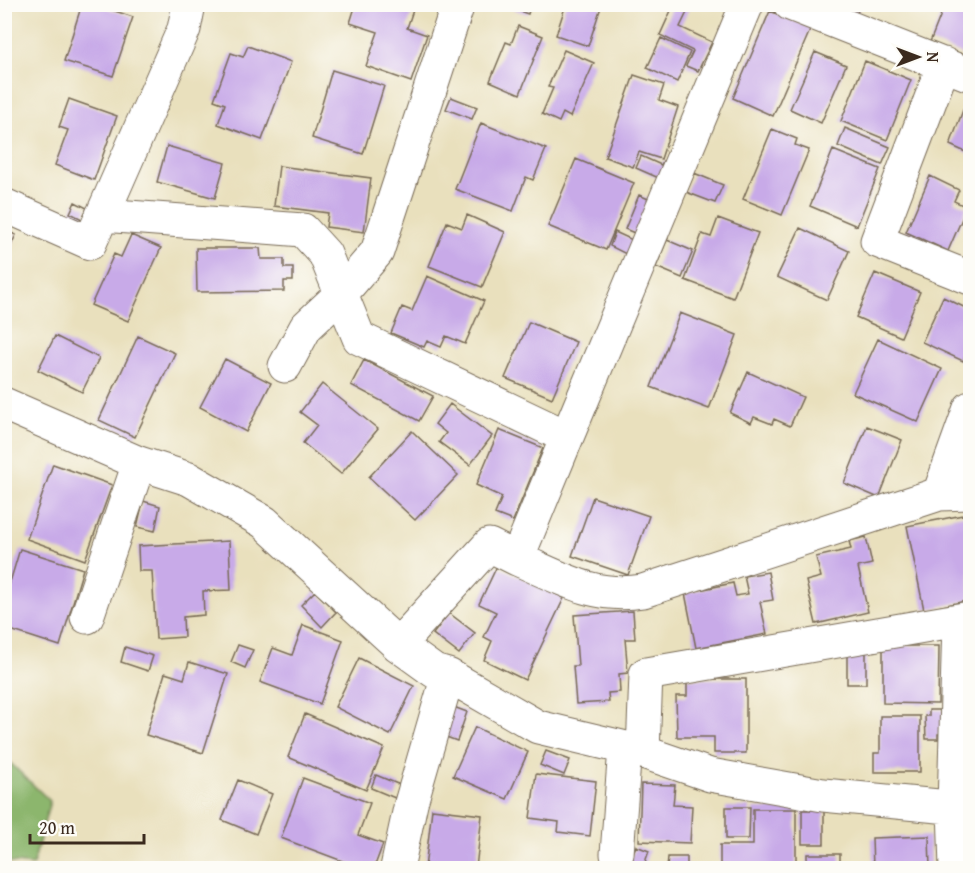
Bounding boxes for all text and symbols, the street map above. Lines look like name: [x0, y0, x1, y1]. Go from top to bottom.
north arrow: [888, 27, 948, 87]
text: N: [921, 52, 945, 63]
scale bar: [30, 807, 144, 845]
text: 20 m: [39, 814, 75, 841]

